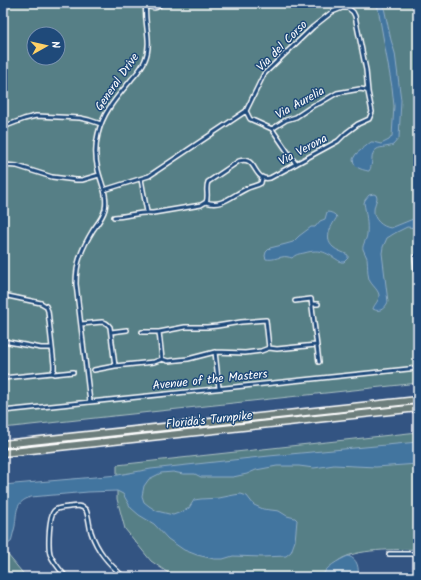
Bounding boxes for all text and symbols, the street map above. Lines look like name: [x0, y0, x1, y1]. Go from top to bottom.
street label: Via del Corso: [252, 16, 312, 76]
north arrow: [26, 26, 66, 66]
text: N: [46, 40, 64, 49]
street label: General Drive: [90, 49, 144, 115]
street label: Via Aurelia: [272, 82, 328, 124]
street label: Via Verona: [275, 129, 331, 171]
street label: Avenue of the Masters: [152, 365, 268, 395]
street label: Florida's Turnpike: [165, 406, 254, 434]

